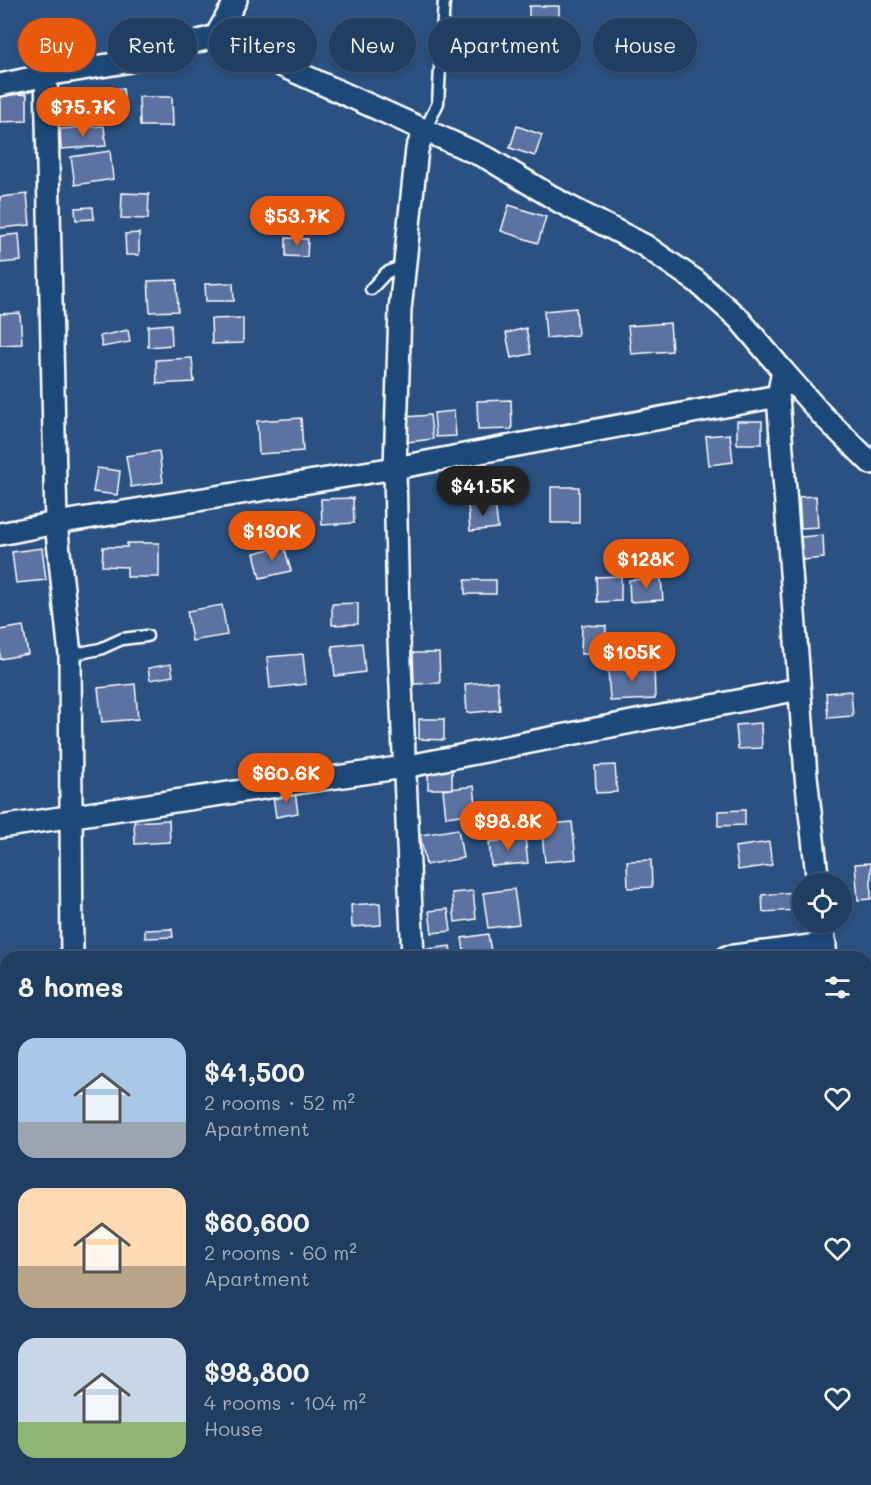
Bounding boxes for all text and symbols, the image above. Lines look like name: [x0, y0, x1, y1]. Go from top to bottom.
chip: Buy: [18, 18, 96, 72]
chip: Rent: [108, 18, 197, 72]
chip: Filters: [209, 18, 317, 72]
chip: New: [329, 18, 416, 72]
chip: Apartment: [428, 18, 581, 72]
chip: House: [593, 18, 697, 72]
pin: $75.7K: [34, 87, 132, 138]
text: $75.7K: [50, 93, 116, 119]
pin: $53.7K: [248, 196, 346, 247]
text: $53.7K: [264, 202, 330, 228]
pin: $41.5K: [434, 466, 532, 517]
text: $41.5K: [451, 472, 515, 498]
pin: $130K: [230, 511, 314, 562]
text: $130K: [242, 517, 302, 543]
pin: $128K: [604, 539, 688, 590]
text: $128K: [617, 545, 675, 571]
pin: $105K: [590, 632, 674, 683]
text: $105K: [603, 638, 661, 664]
pin: $60.6K: [237, 753, 335, 804]
text: $60.6K: [252, 759, 320, 785]
pin: $98.8K: [459, 801, 557, 852]
text: $98.8K: [474, 807, 542, 833]
map controls: [792, 873, 852, 933]
button: locate: [792, 873, 852, 933]
text: 8 homes: [18, 970, 124, 1004]
icon: filters: [821, 971, 854, 1004]
text: $41,500: [204, 1055, 305, 1089]
icon: home: [66, 1062, 138, 1134]
icon: heart: [821, 1082, 854, 1115]
text: 2 rooms · 52 m²: [204, 1089, 355, 1115]
text: Apartment: [204, 1115, 310, 1141]
text: $60,600: [204, 1205, 310, 1239]
icon: home: [66, 1212, 138, 1284]
icon: heart: [821, 1232, 854, 1265]
text: 2 rooms · 60 m²: [204, 1239, 357, 1265]
text: Apartment: [204, 1265, 310, 1291]
text: $98,800: [204, 1355, 309, 1389]
icon: home: [66, 1362, 138, 1434]
icon: heart: [821, 1382, 854, 1415]
text: 4 rooms · 104 m²: [204, 1389, 366, 1415]
text: House: [204, 1415, 263, 1441]

